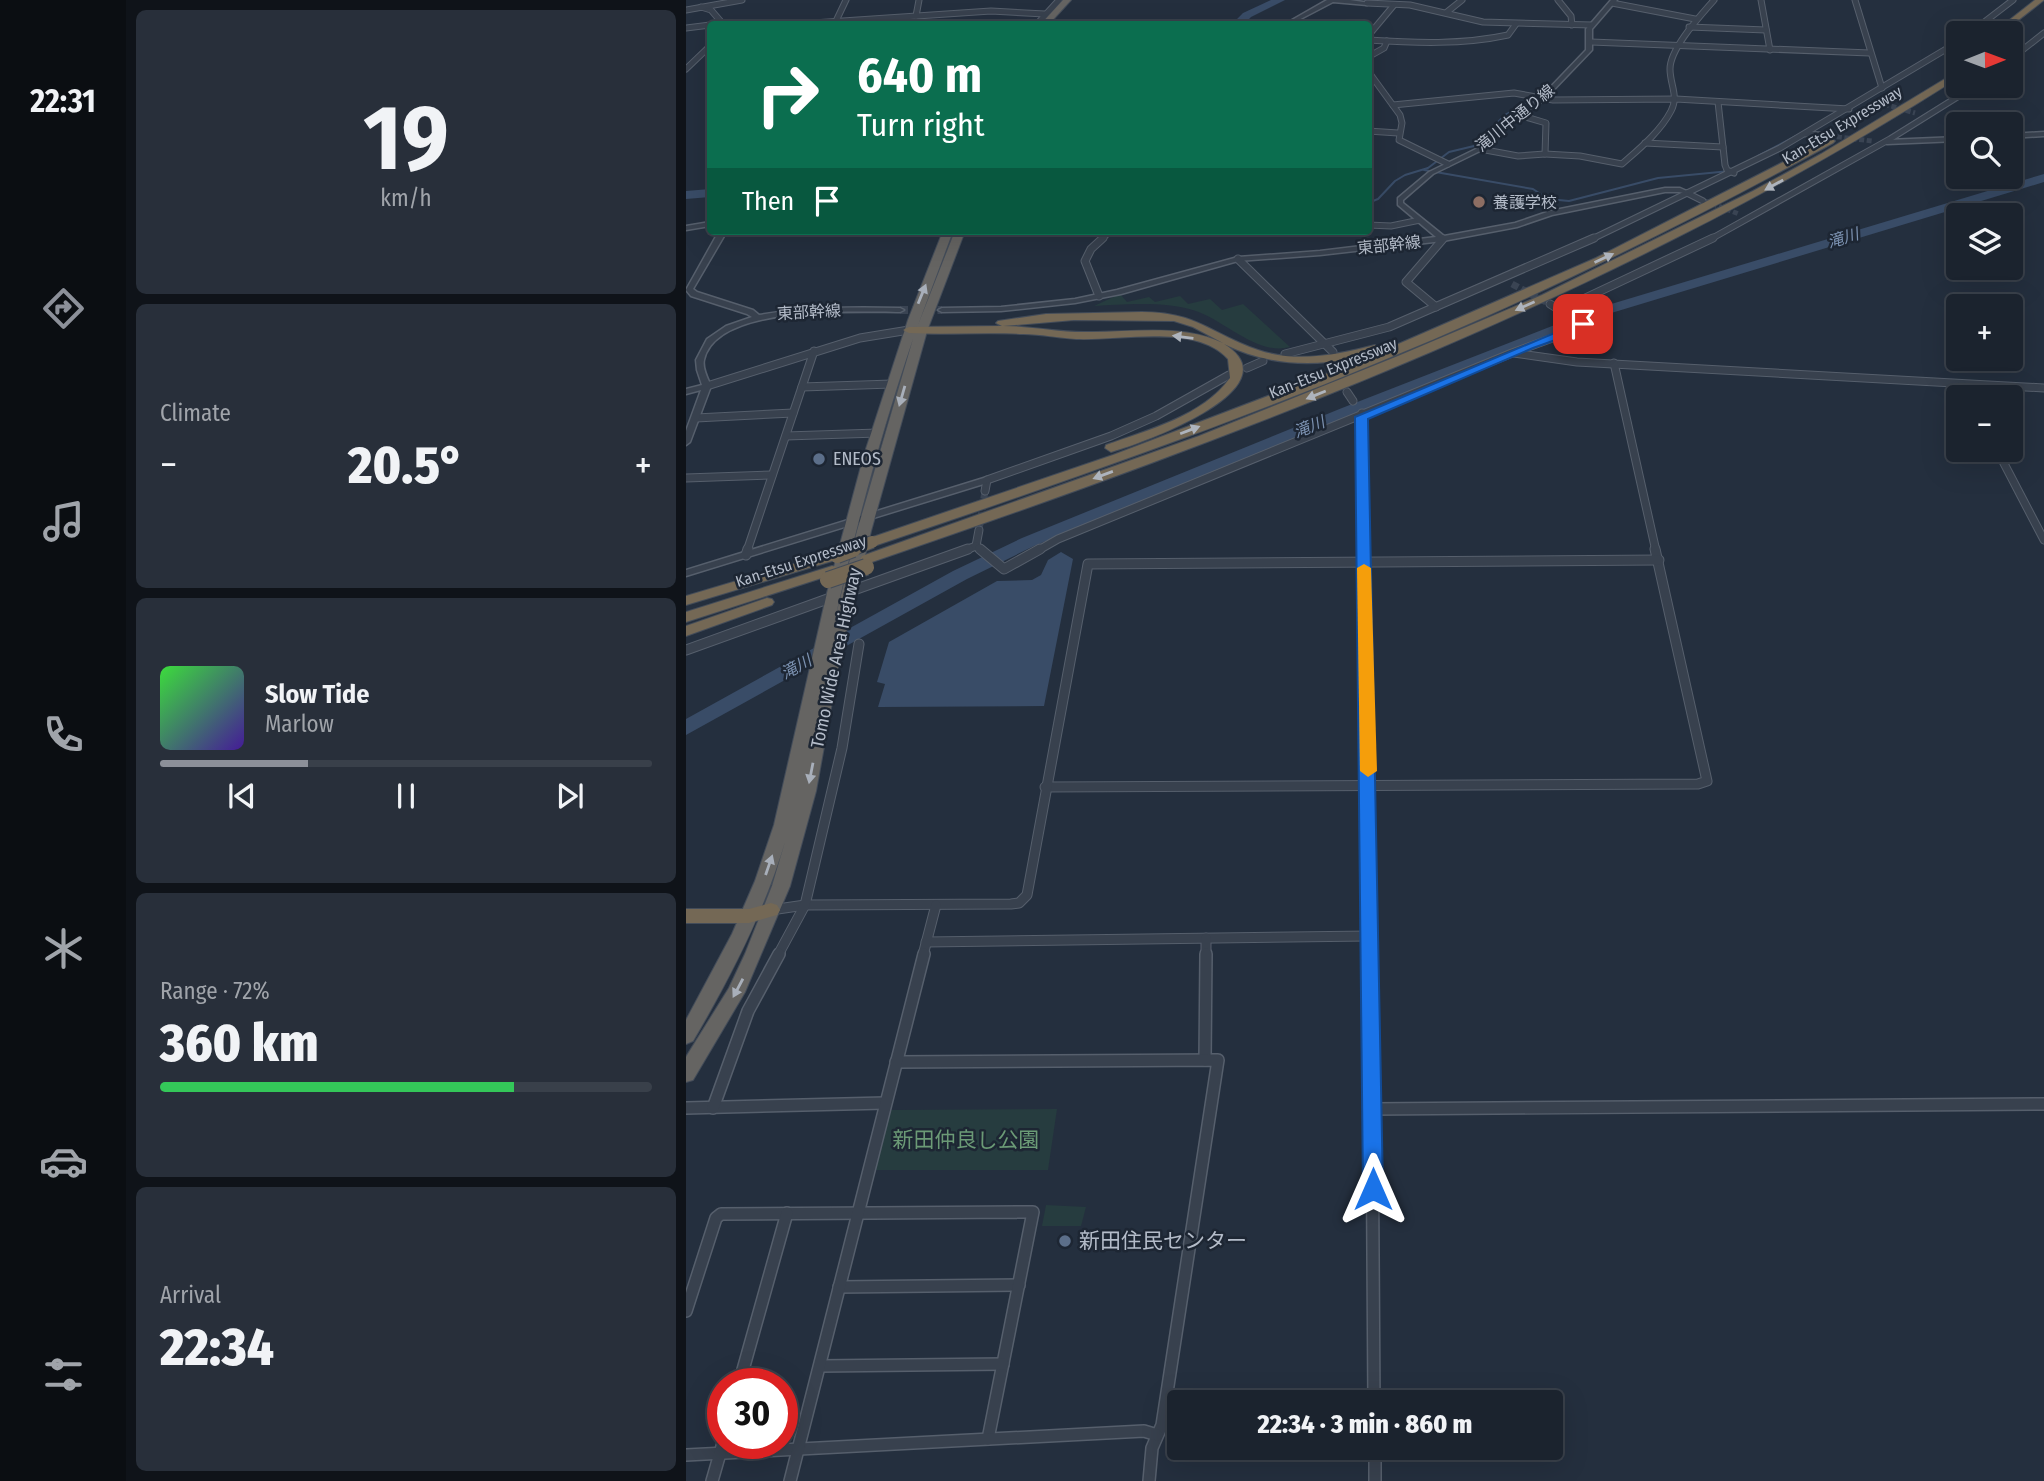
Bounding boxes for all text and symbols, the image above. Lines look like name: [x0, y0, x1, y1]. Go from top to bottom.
north arrow: [1946, 21, 2023, 98]
map controls: [1946, 21, 2023, 462]
text: 640 m: [857, 46, 982, 105]
icon: right: [742, 49, 833, 140]
street label: 滝川中通り線: [1472, 80, 1558, 156]
street label: Kan-Etsu Expressway: [1779, 81, 1906, 168]
text: 22:31: [30, 82, 96, 120]
text: 19: [363, 84, 449, 193]
text: Turn right: [857, 106, 984, 144]
button: search: [1946, 112, 2023, 189]
one-way arrow: [1764, 179, 1784, 191]
icon: arrive: [808, 182, 846, 220]
text: km/h: [380, 184, 432, 212]
text: Then: [742, 186, 794, 217]
place label: 養護学校: [1493, 193, 1557, 212]
marker: 養護学校: [1471, 194, 1487, 210]
button: layers: [1946, 203, 2023, 280]
water label: 滝川: [1825, 224, 1863, 252]
street label: 東部幹線: [1356, 232, 1422, 258]
one-way arrow: [1594, 252, 1614, 264]
one-way arrow: [917, 283, 928, 304]
icon: directions: [39, 284, 88, 333]
pin: [1553, 294, 1613, 354]
button: +: [1946, 294, 2023, 371]
street label: 東部幹線: [777, 301, 841, 323]
one-way arrow: [1515, 301, 1536, 312]
icon: arrive: [1564, 305, 1602, 343]
one-way arrow: [1172, 331, 1194, 342]
street label: Kan-Etsu Expressway: [1266, 333, 1401, 402]
button: −: [1946, 385, 2023, 462]
one-way arrow: [897, 386, 907, 407]
one-way arrow: [1305, 389, 1326, 400]
text: Climate: [160, 399, 231, 427]
water label: 滝川: [1291, 411, 1329, 442]
one-way arrow: [1180, 424, 1201, 435]
text: 20.5°: [348, 434, 464, 497]
text: −: [160, 442, 177, 488]
text: +: [635, 442, 652, 488]
place label: ENEOS: [833, 448, 881, 470]
marker: ENEOS: [811, 451, 827, 467]
one-way arrow: [1093, 470, 1114, 481]
icon: music: [39, 497, 88, 546]
street label: Kan-Etsu Expressway: [733, 531, 870, 591]
street label: Tomo Wide Area Highway: [806, 566, 866, 750]
water label: 滝川: [777, 650, 816, 683]
text: Slow Tide: [265, 679, 369, 710]
icon: phone: [39, 710, 88, 759]
text: Marlow: [265, 710, 334, 738]
one-way arrow: [806, 762, 817, 784]
icon: previous: [223, 777, 261, 815]
icon: pause: [387, 777, 425, 815]
icon: next: [551, 777, 589, 815]
one-way arrow: [764, 854, 775, 875]
icon: climate: [39, 924, 88, 973]
text: Range · 72%: [160, 977, 270, 1005]
one-way arrow: [732, 978, 744, 998]
text: 360 km: [160, 1012, 319, 1075]
park label: 新田仲良し公園: [893, 1127, 1040, 1153]
icon: car: [39, 1137, 88, 1186]
position arrow: [1336, 1152, 1410, 1226]
place label: 新田住民センター: [1079, 1228, 1247, 1254]
marker: 新田住民センター: [1057, 1233, 1073, 1249]
text: Arrival: [160, 1281, 221, 1309]
text: 22:34: [160, 1316, 274, 1379]
icon: filters: [39, 1350, 88, 1399]
speed limit sign: 30: [707, 1368, 798, 1459]
text: 22:34 · 3 min · 860 m: [1258, 1409, 1472, 1440]

